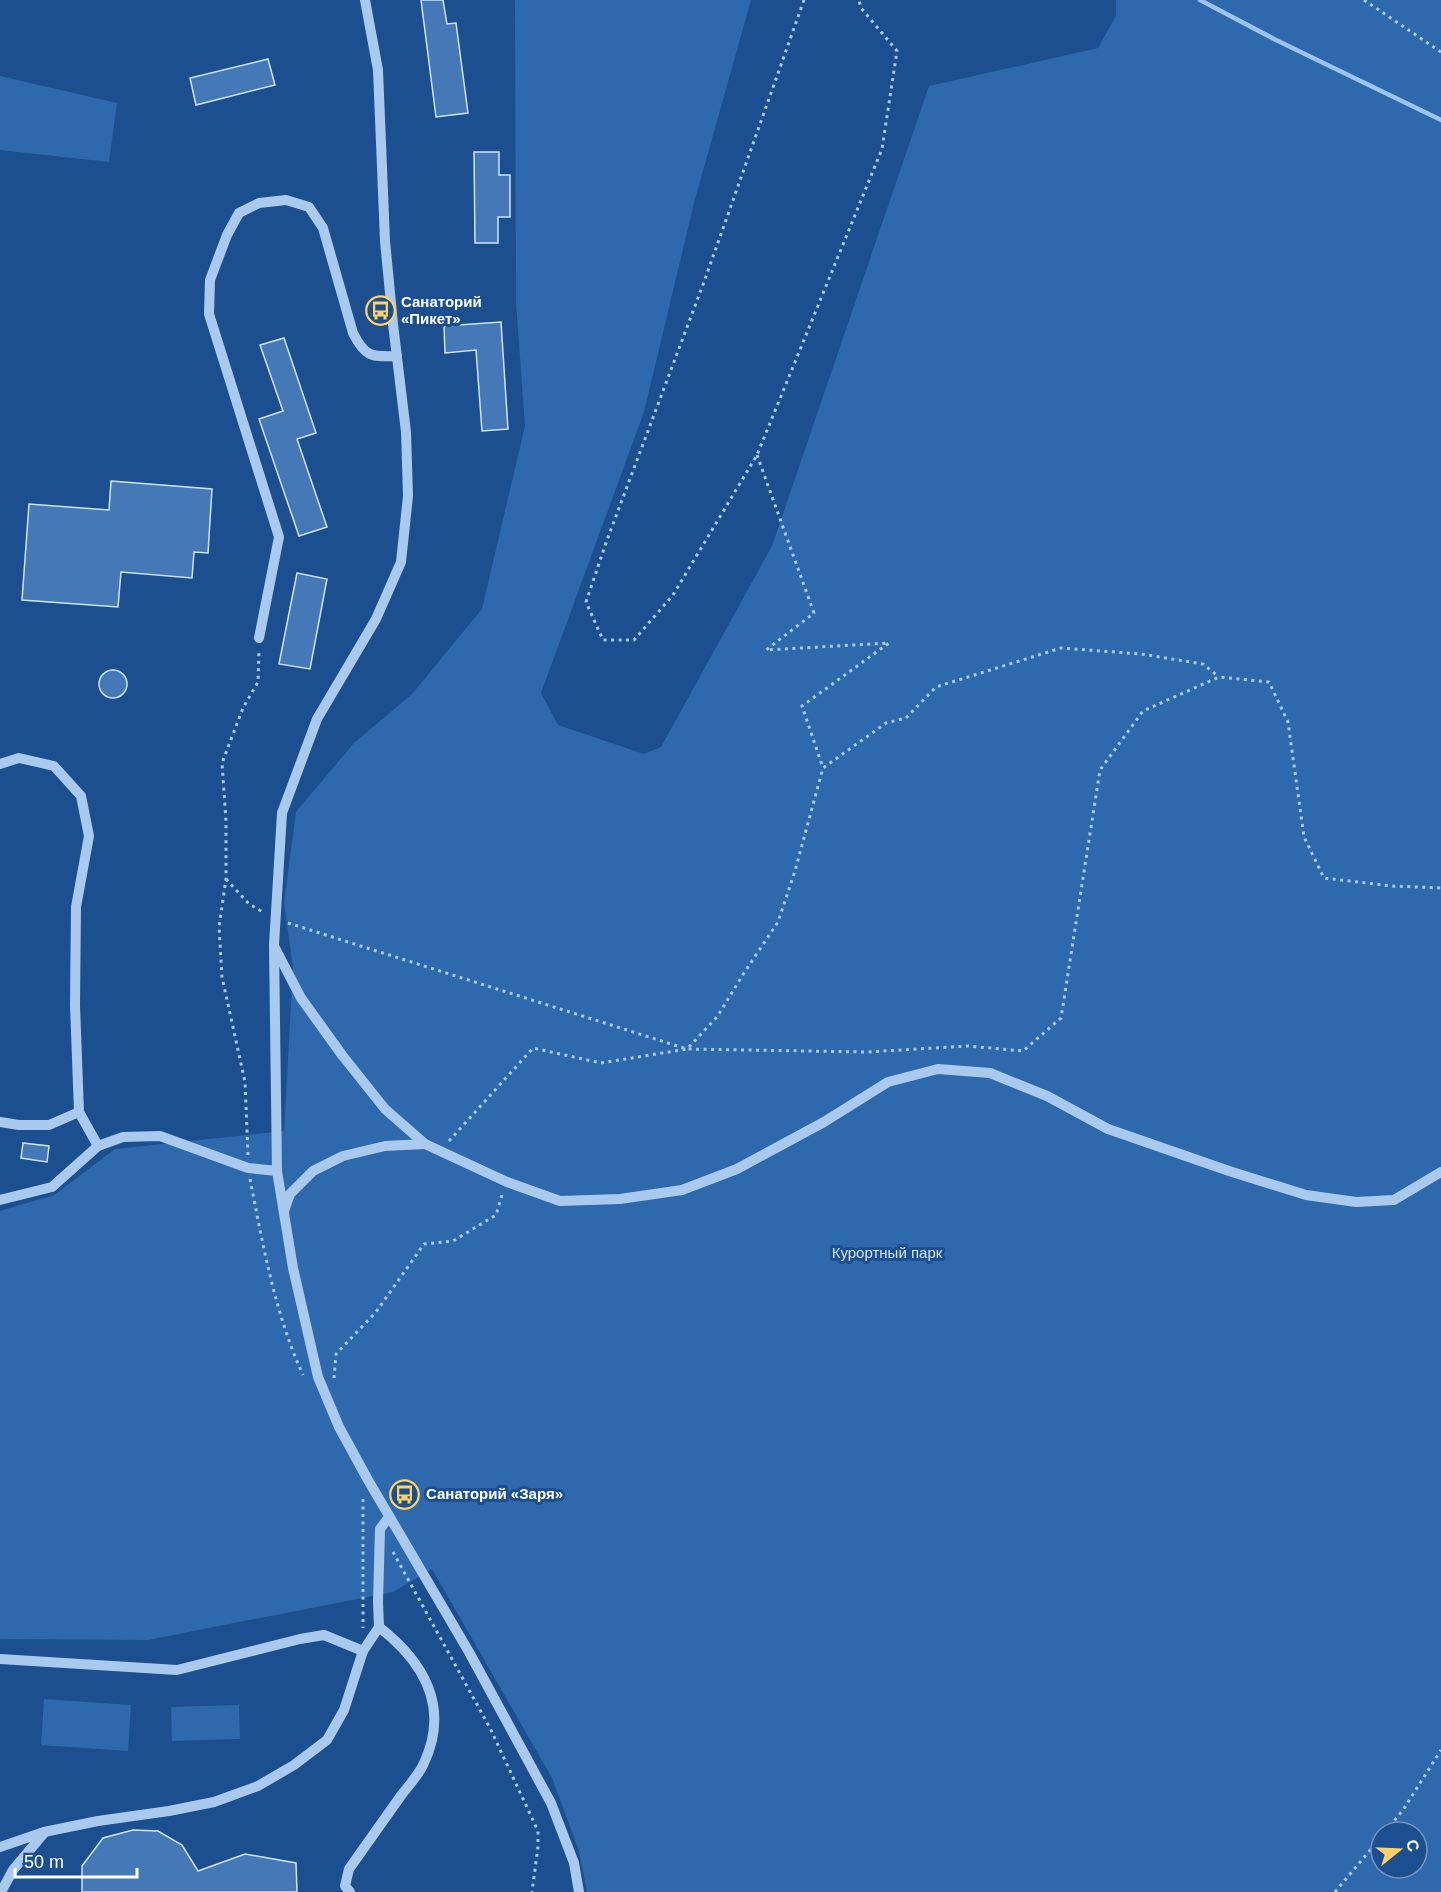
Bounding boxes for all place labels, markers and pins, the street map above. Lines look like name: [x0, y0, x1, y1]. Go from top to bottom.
place label: Санаторий «Пикет»: [401, 293, 482, 327]
bus stop icon: Санаторий «Пикет»: [364, 295, 396, 327]
bus stop icon: Санаторий «Заря»: [389, 1478, 421, 1510]
place label: Санаторий «Заря»: [426, 1485, 563, 1502]

